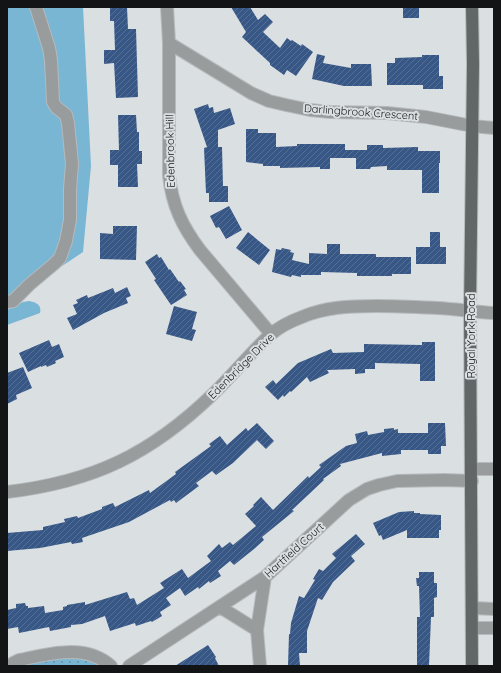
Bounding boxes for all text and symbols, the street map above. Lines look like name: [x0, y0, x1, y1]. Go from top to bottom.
street label: Darlingbrook Crescent: [303, 101, 419, 123]
street label: Edenbrook Hill: [162, 114, 178, 188]
street label: Royal York Road: [464, 293, 478, 379]
street label: Edenbridge Drive: [205, 330, 277, 402]
street label: Hartfield Court: [261, 519, 327, 580]

